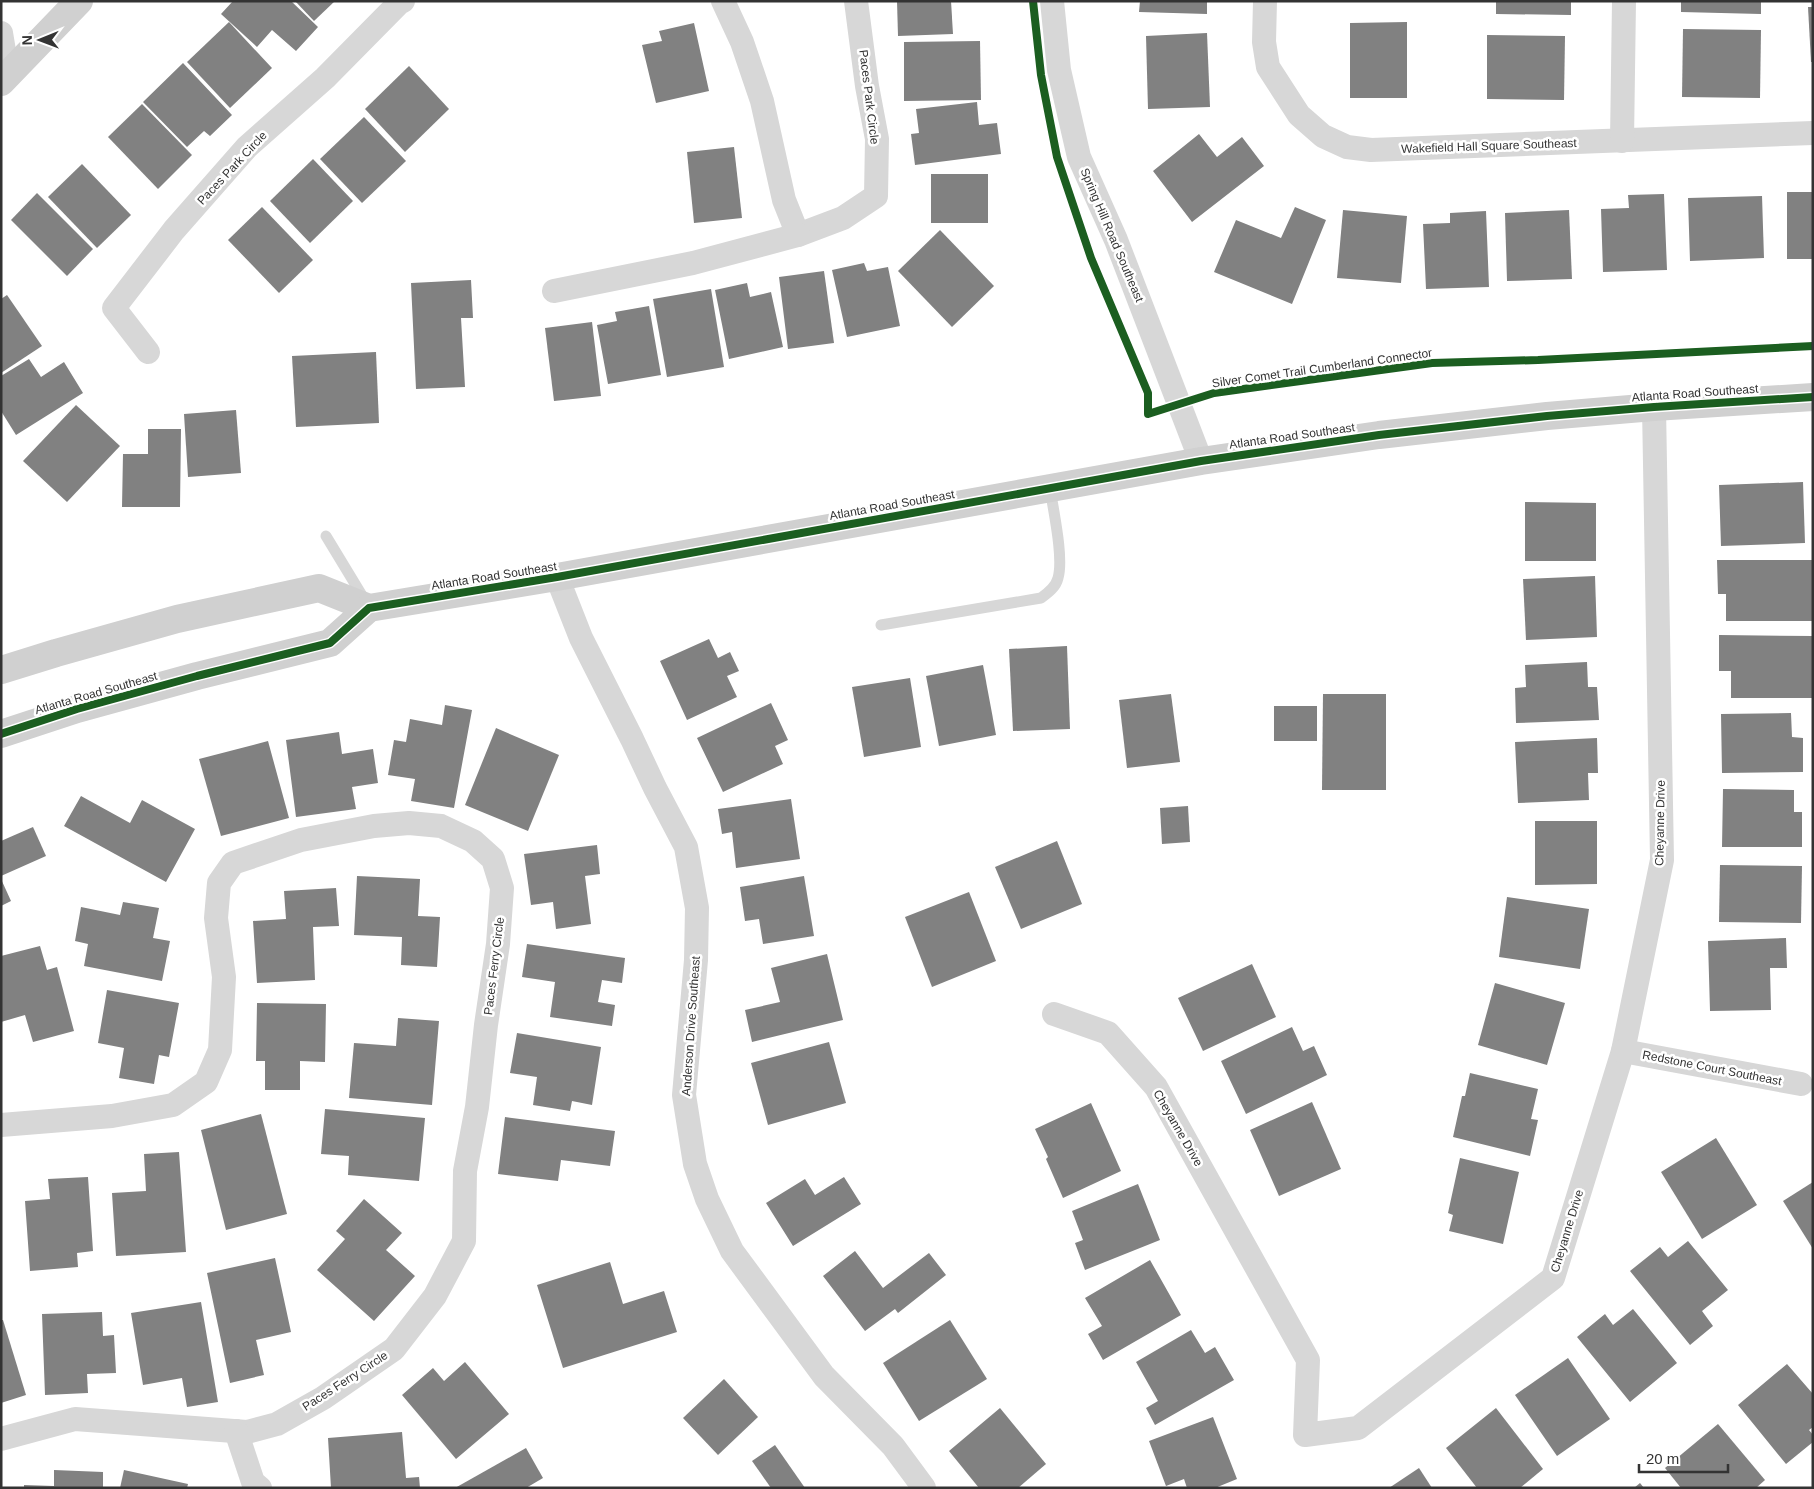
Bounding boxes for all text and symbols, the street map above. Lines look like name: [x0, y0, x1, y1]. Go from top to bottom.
north arrow: [15, 15, 65, 65]
text: N: [19, 35, 35, 45]
street label: Paces Park Circle: [856, 49, 882, 145]
street label: Paces Park Circle: [194, 128, 270, 208]
street label: Wakefield Hall Square Southeast: [1401, 136, 1578, 156]
street label: Spring Hill Road Southeast: [1077, 166, 1147, 305]
street label: Silver Comet Trail Cumberland Connector: [1211, 346, 1433, 390]
street label: Atlanta Road Southeast: [1631, 382, 1759, 404]
street label: Atlanta Road Southeast: [1228, 420, 1356, 452]
street label: Atlanta Road Southeast: [828, 487, 956, 523]
street label: Atlanta Road Southeast: [430, 559, 558, 593]
street label: Atlanta Road Southeast: [33, 669, 159, 717]
street label: Cheyanne Drive: [1652, 780, 1668, 866]
street label: Paces Ferry Circle: [481, 916, 507, 1016]
street label: Anderson Drive Southeast: [679, 955, 703, 1096]
street label: Redstone Court Southeast: [1641, 1048, 1783, 1088]
street label: Cheyanne Drive: [1150, 1087, 1206, 1169]
street label: Cheyanne Drive: [1548, 1187, 1586, 1274]
street label: Paces Ferry Circle: [300, 1348, 390, 1414]
scale bar: [1639, 1442, 1728, 1474]
text: 20 m: [1646, 1450, 1679, 1467]

